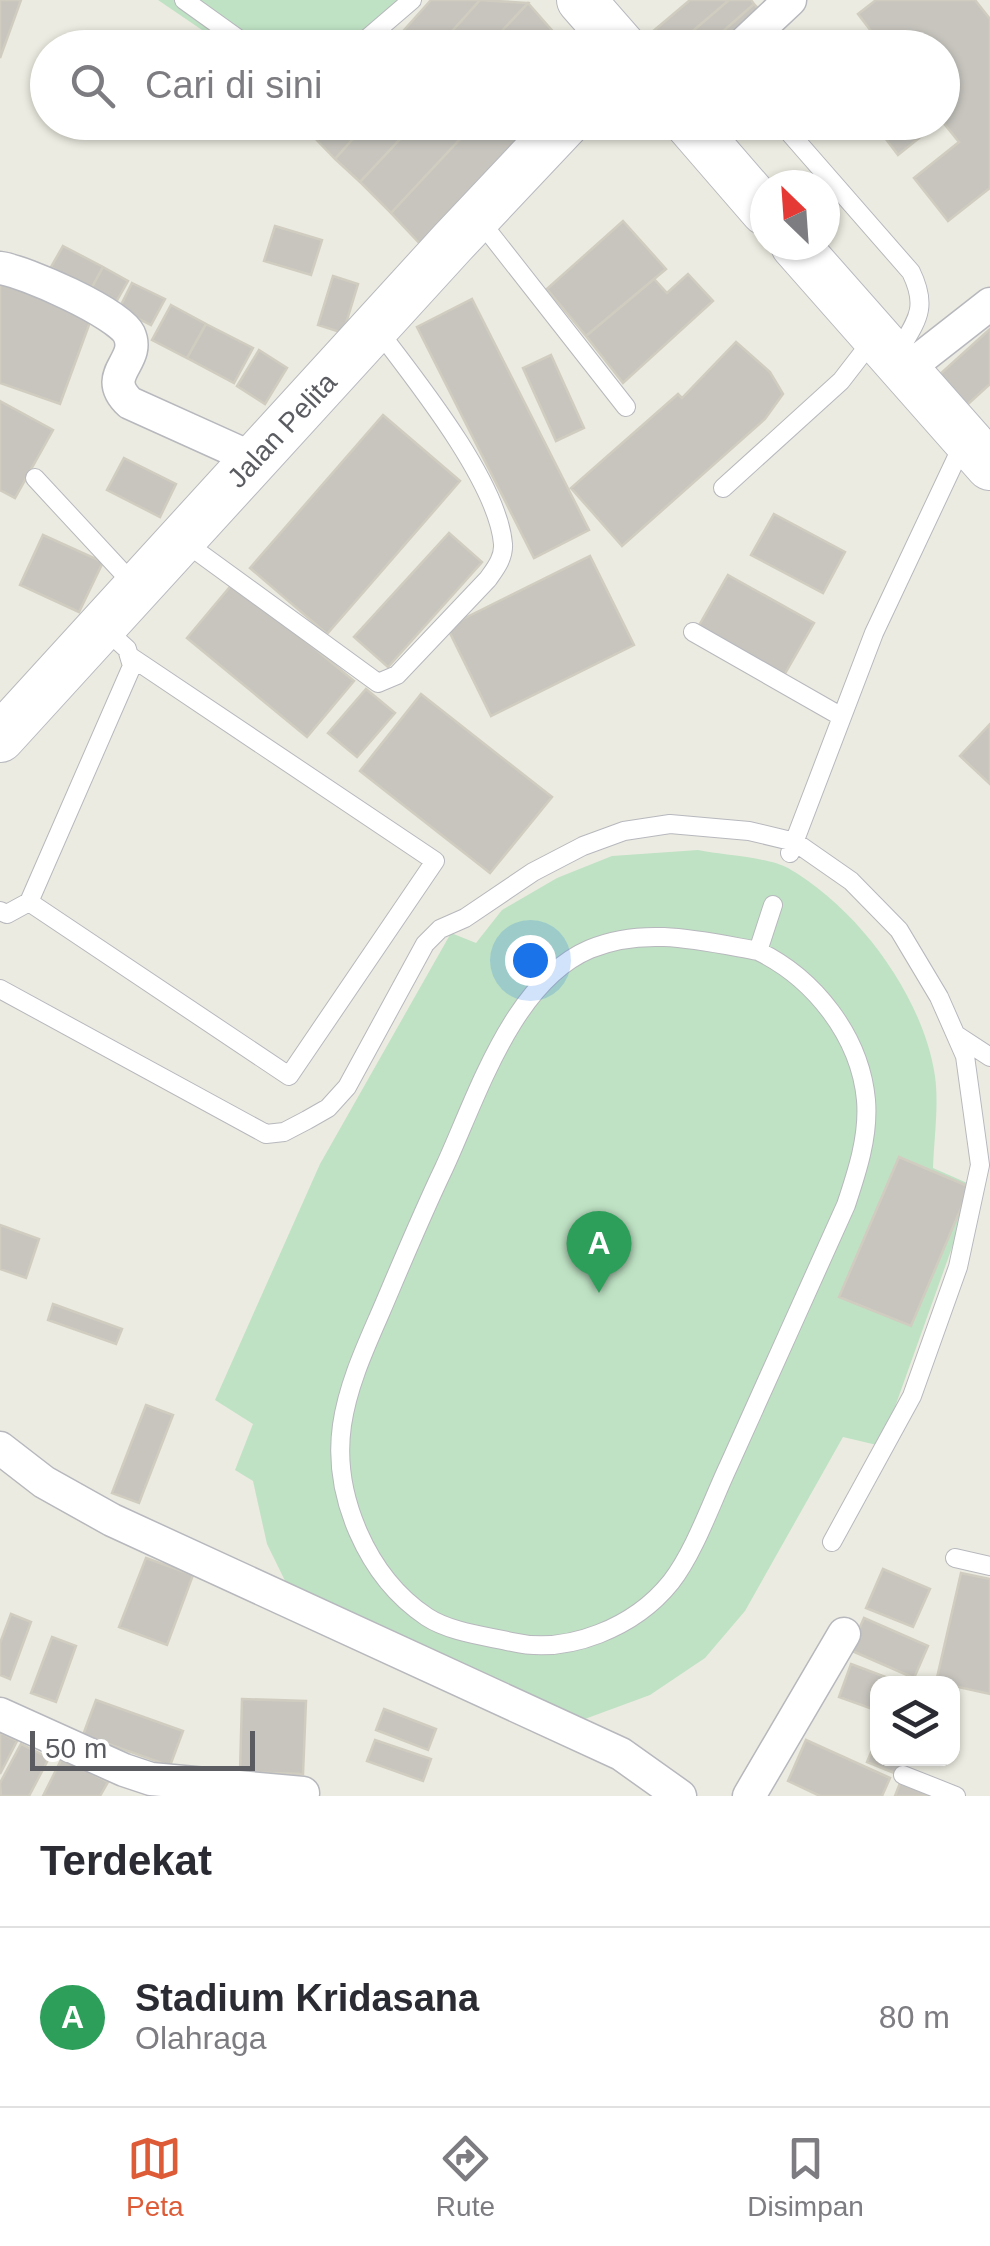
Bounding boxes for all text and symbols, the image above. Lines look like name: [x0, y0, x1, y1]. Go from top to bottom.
search box: [30, 30, 960, 140]
icon: search: [65, 58, 120, 113]
text: Cari di sini: [145, 64, 322, 106]
north arrow: [750, 170, 840, 260]
street label: Jalan Pelita: [221, 366, 343, 494]
your location: [505, 935, 556, 986]
pin: A: [566, 1210, 632, 1293]
map controls: [870, 1676, 960, 1766]
button: layers: [870, 1676, 960, 1766]
scale bar: [30, 1726, 255, 1770]
text: 50 m: [45, 1733, 107, 1764]
text: Terdekat: [40, 1837, 212, 1884]
text: Stadium Kridasana: [135, 1977, 479, 2019]
text: A: [61, 1999, 84, 2035]
text: 80 m: [879, 1999, 950, 2035]
text: Olahraga: [135, 2020, 267, 2056]
tab: Peta: [126, 2131, 184, 2223]
tab: Rute: [436, 2131, 495, 2223]
tab: Disimpan: [747, 2131, 864, 2223]

